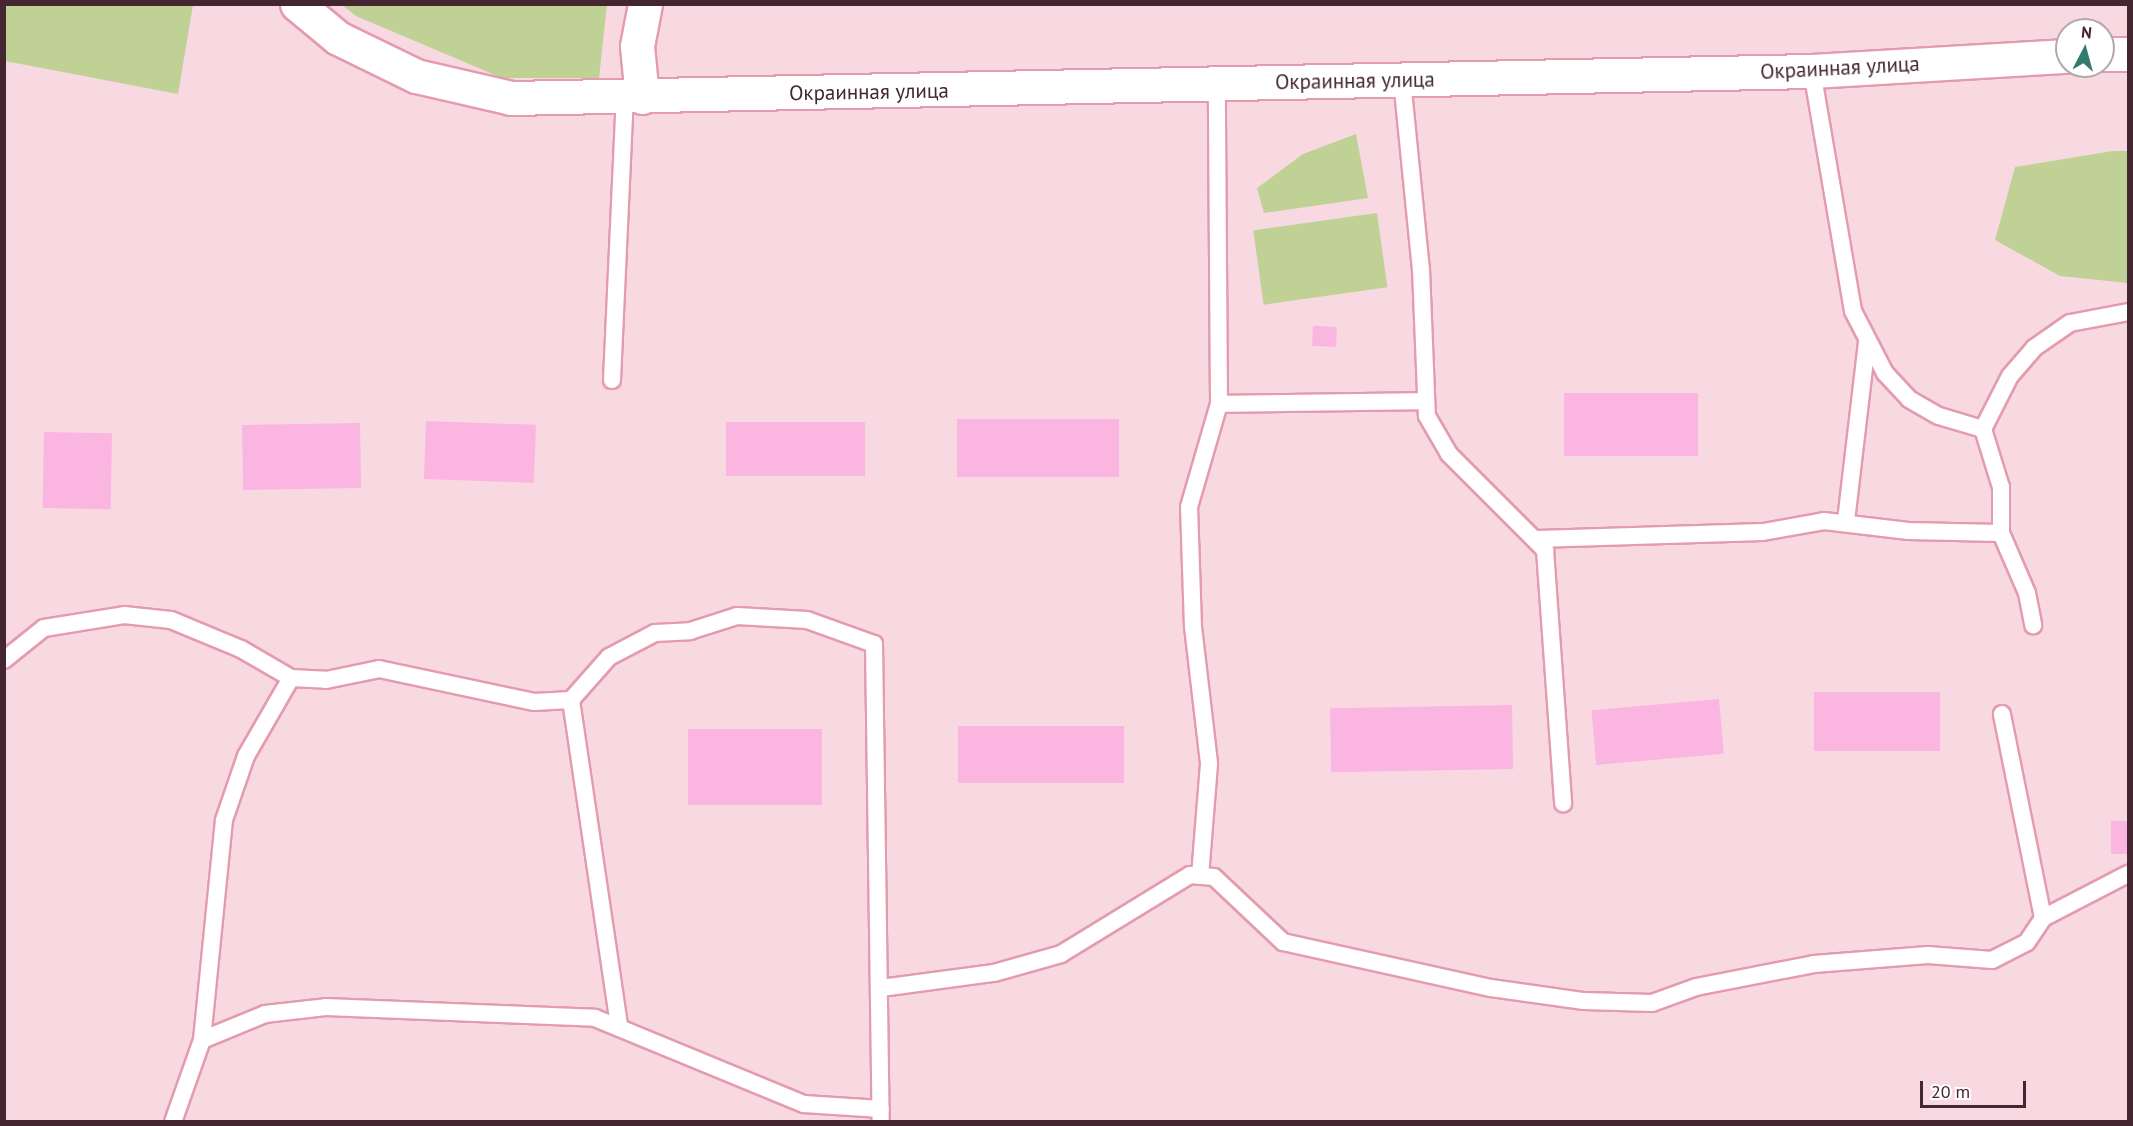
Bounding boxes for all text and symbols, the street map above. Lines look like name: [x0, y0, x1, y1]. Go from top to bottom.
north arrow: [2055, 18, 2115, 78]
text: N: [2080, 22, 2093, 43]
street label: Окраинная улица: [1760, 51, 1920, 85]
street label: Окраинная улица: [1275, 67, 1435, 95]
street label: Окраинная улица: [789, 78, 949, 106]
scale bar: [1923, 1069, 2030, 1107]
text: 20 m: [1931, 1080, 1970, 1103]

